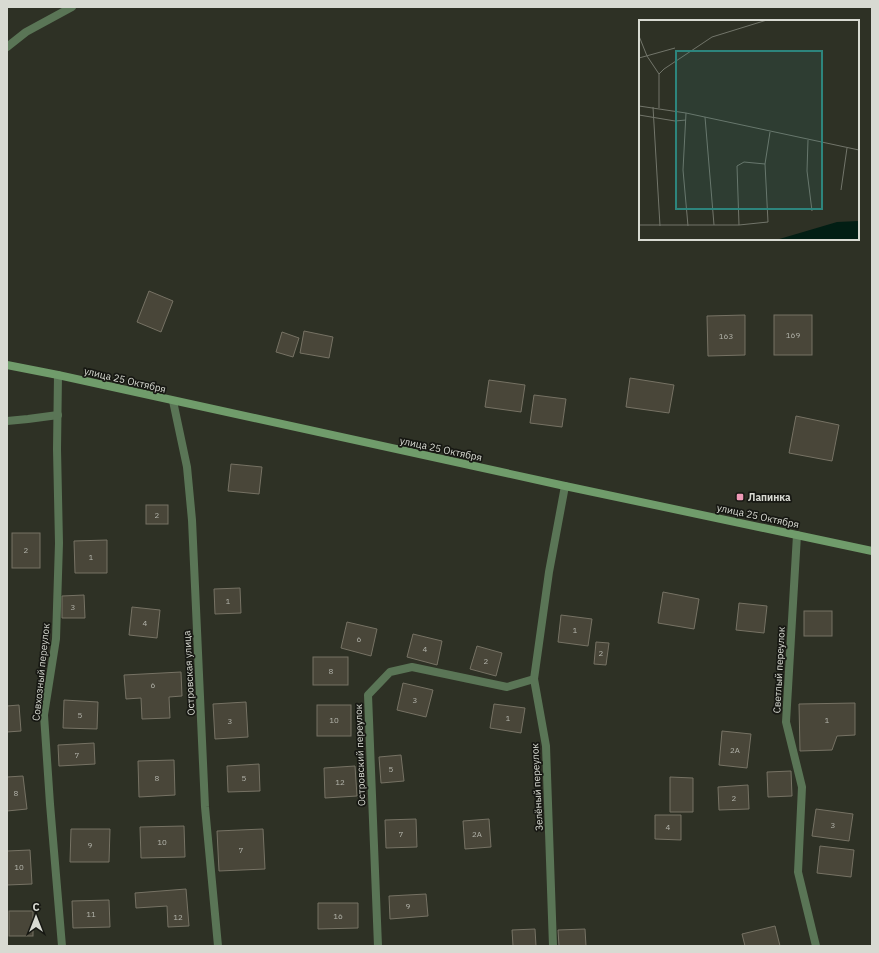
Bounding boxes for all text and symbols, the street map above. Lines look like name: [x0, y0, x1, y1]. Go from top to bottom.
inset map: [639, 20, 859, 240]
house number: 169: [786, 330, 800, 340]
house number: 163: [719, 331, 733, 341]
street label: улица 25 Октября: [83, 364, 167, 396]
street label: улица 25 Октября: [399, 434, 483, 464]
place label: Лапинка: [748, 491, 791, 504]
marker: Лапинка: [735, 492, 745, 502]
street label: улица 25 Октября: [716, 501, 800, 531]
house number: 2: [155, 510, 160, 520]
house number: 2: [24, 545, 29, 555]
house number: 1: [89, 552, 94, 562]
house number: 1: [226, 596, 231, 606]
house number: 3: [71, 602, 76, 612]
house number: 4: [143, 618, 148, 628]
street label: Совхозный переулок: [29, 622, 53, 721]
house number: 1: [573, 625, 578, 635]
street label: Светлый переулок: [770, 626, 788, 714]
street label: Островская улица: [180, 630, 198, 716]
house number: 6: [357, 634, 362, 644]
house number: 4: [423, 644, 428, 654]
house number: 2: [599, 648, 604, 658]
house number: 2: [484, 656, 489, 666]
house number: 8: [329, 666, 334, 676]
house number: 6: [151, 680, 156, 690]
house number: 3: [413, 695, 418, 705]
street label: Островский переулок: [352, 703, 368, 806]
house number: 5: [78, 710, 83, 720]
house number: 1: [506, 713, 511, 723]
house number: 10: [329, 715, 339, 725]
house number: 1: [825, 715, 830, 725]
house number: 3: [228, 716, 233, 726]
street label: Зелёный переулок: [528, 742, 546, 831]
house number: 2А: [730, 745, 740, 755]
house number: 7: [75, 750, 80, 760]
house number: 5: [389, 764, 394, 774]
house number: 8: [155, 773, 160, 783]
house number: 5: [242, 773, 247, 783]
house number: 12: [335, 777, 345, 787]
house number: 8: [14, 788, 19, 798]
house number: 2: [732, 793, 737, 803]
house number: 3: [831, 820, 836, 830]
house number: 4: [666, 822, 671, 832]
house number: 7: [399, 829, 404, 839]
house number: 2А: [472, 829, 482, 839]
house number: 10: [157, 837, 167, 847]
house number: 9: [88, 840, 93, 850]
house number: 7: [239, 845, 244, 855]
house number: 10: [14, 862, 24, 872]
north arrow: [16, 897, 56, 937]
text: С: [32, 900, 40, 914]
house number: 9: [406, 901, 411, 911]
house number: 11: [86, 909, 96, 919]
house number: 16: [333, 911, 343, 921]
house number: 12: [173, 912, 183, 922]

